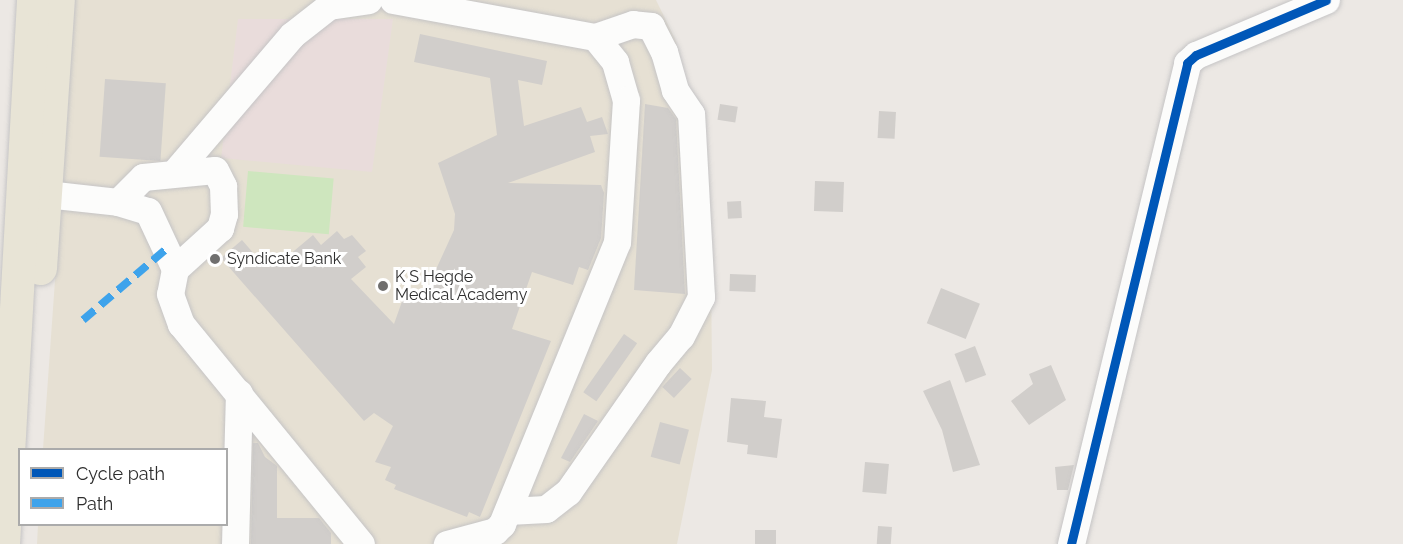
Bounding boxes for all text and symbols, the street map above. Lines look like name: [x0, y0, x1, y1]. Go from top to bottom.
place label: Syndicate Bank: [227, 249, 341, 269]
marker: Syndicate Bank: [208, 252, 222, 266]
place label: K S Hegde Medical Academy: [395, 267, 528, 305]
marker: K S Hegde Medical Academy: [376, 279, 390, 293]
legend: [18, 448, 228, 526]
text: Cycle path: [76, 463, 165, 484]
text: Path: [76, 493, 113, 514]

